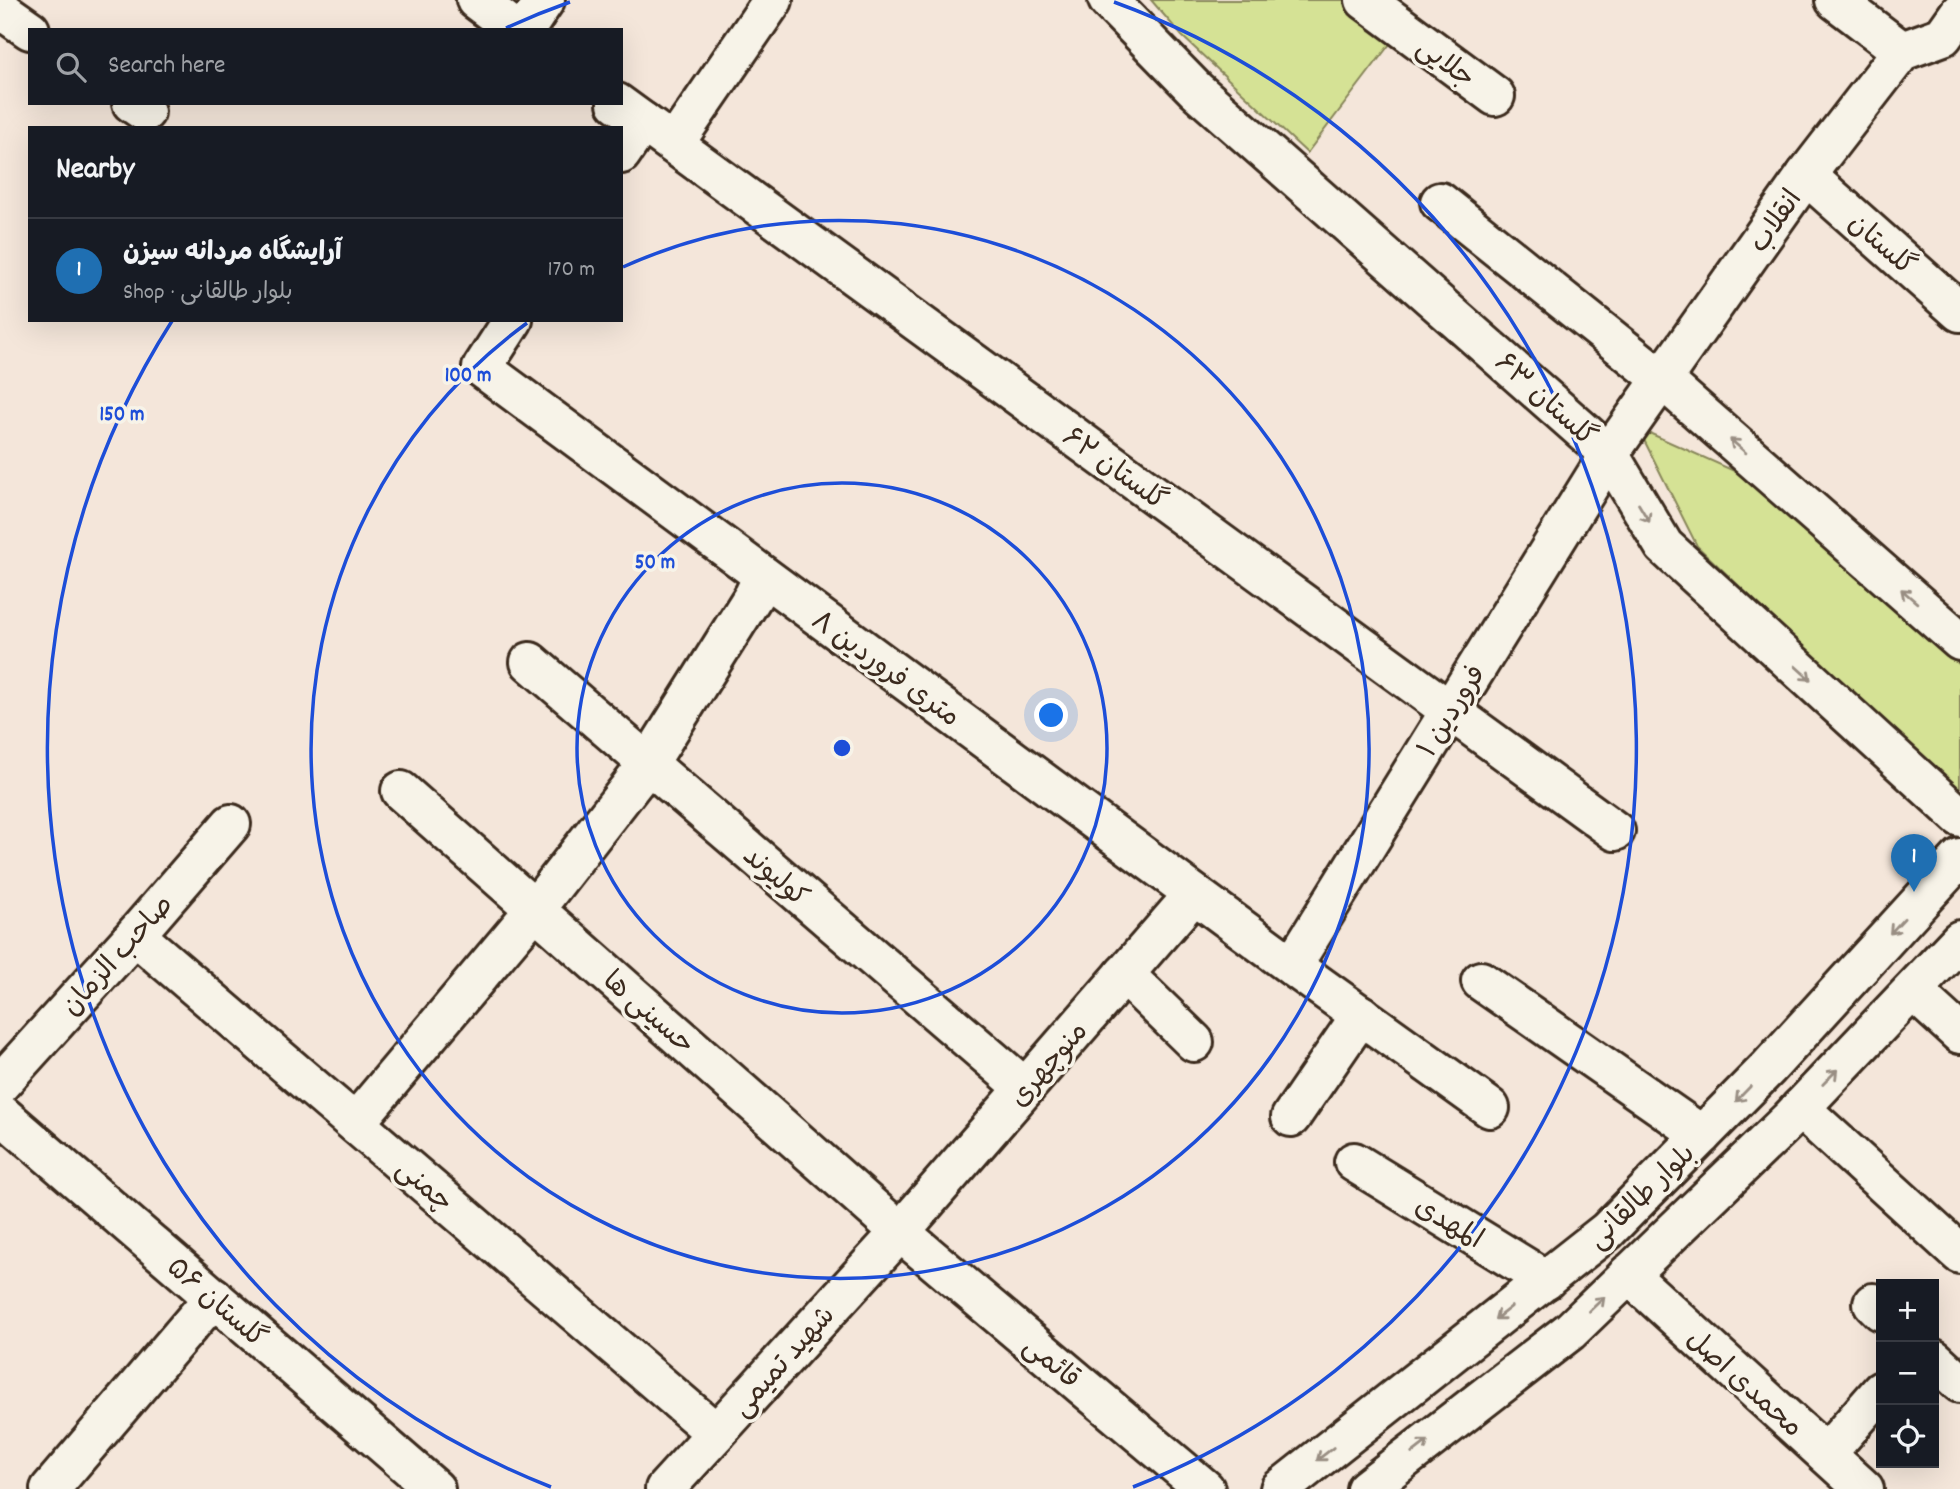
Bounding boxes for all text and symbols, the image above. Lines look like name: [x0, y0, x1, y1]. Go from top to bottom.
search box: [28, 28, 623, 105]
street label: جلایی: [1406, 30, 1482, 100]
icon: search: [52, 48, 90, 86]
text: Search here: [108, 48, 226, 85]
text: Nearby: [56, 150, 134, 193]
street label: انقلاب: [1742, 183, 1814, 263]
street label: گلستان: [1837, 205, 1923, 288]
text: آرایشگاه مردانه سیزن: [123, 235, 342, 272]
text: 1: [76, 254, 82, 287]
text: 170 m: [548, 254, 595, 287]
text: Shop · بلوار طالقانی: [123, 277, 293, 310]
street label: گلستان ۶۳: [1484, 344, 1604, 458]
text: 100 m: [445, 362, 491, 392]
text: 150 m: [99, 401, 145, 431]
street label: گلستان ۶۲: [1053, 419, 1174, 523]
one-way arrow: [1729, 438, 1747, 454]
one-way arrow: [1637, 502, 1651, 522]
text: 50 m: [635, 549, 675, 579]
one-way arrow: [1900, 588, 1918, 604]
street label: ۸ متری فروردین: [801, 603, 967, 739]
street label: فروردین ۱: [1410, 659, 1498, 767]
one-way arrow: [1794, 665, 1811, 682]
your location: [1034, 698, 1068, 732]
centre of rings: [830, 736, 854, 760]
pin: 1: [1891, 834, 1937, 892]
street label: کولیوند: [732, 839, 816, 919]
street label: صاحب الزمان: [54, 888, 185, 1027]
one-way arrow: [1888, 917, 1905, 934]
street label: حسینی ها: [592, 963, 702, 1066]
street label: منوچهری: [1002, 1015, 1099, 1118]
one-way arrow: [1822, 1068, 1838, 1086]
one-way arrow: [1734, 1085, 1751, 1102]
street label: بلوار طالقانی: [1580, 1137, 1707, 1261]
street label: چمنی: [385, 1152, 460, 1224]
street label: المهدی: [1405, 1189, 1489, 1261]
street label: گلستان ۵۶: [156, 1249, 274, 1360]
map controls: [1876, 1279, 1939, 1468]
button: +: [1876, 1279, 1939, 1342]
one-way arrow: [1588, 1296, 1605, 1313]
street label: شهید تمیمی: [725, 1299, 847, 1428]
one-way arrow: [1495, 1306, 1513, 1321]
street label: محمدی اصل: [1675, 1322, 1810, 1449]
street label: قائمی: [1012, 1329, 1087, 1401]
button: −: [1876, 1342, 1939, 1405]
button: locate: [1876, 1405, 1939, 1468]
one-way arrow: [1410, 1440, 1429, 1455]
one-way arrow: [1316, 1446, 1334, 1461]

